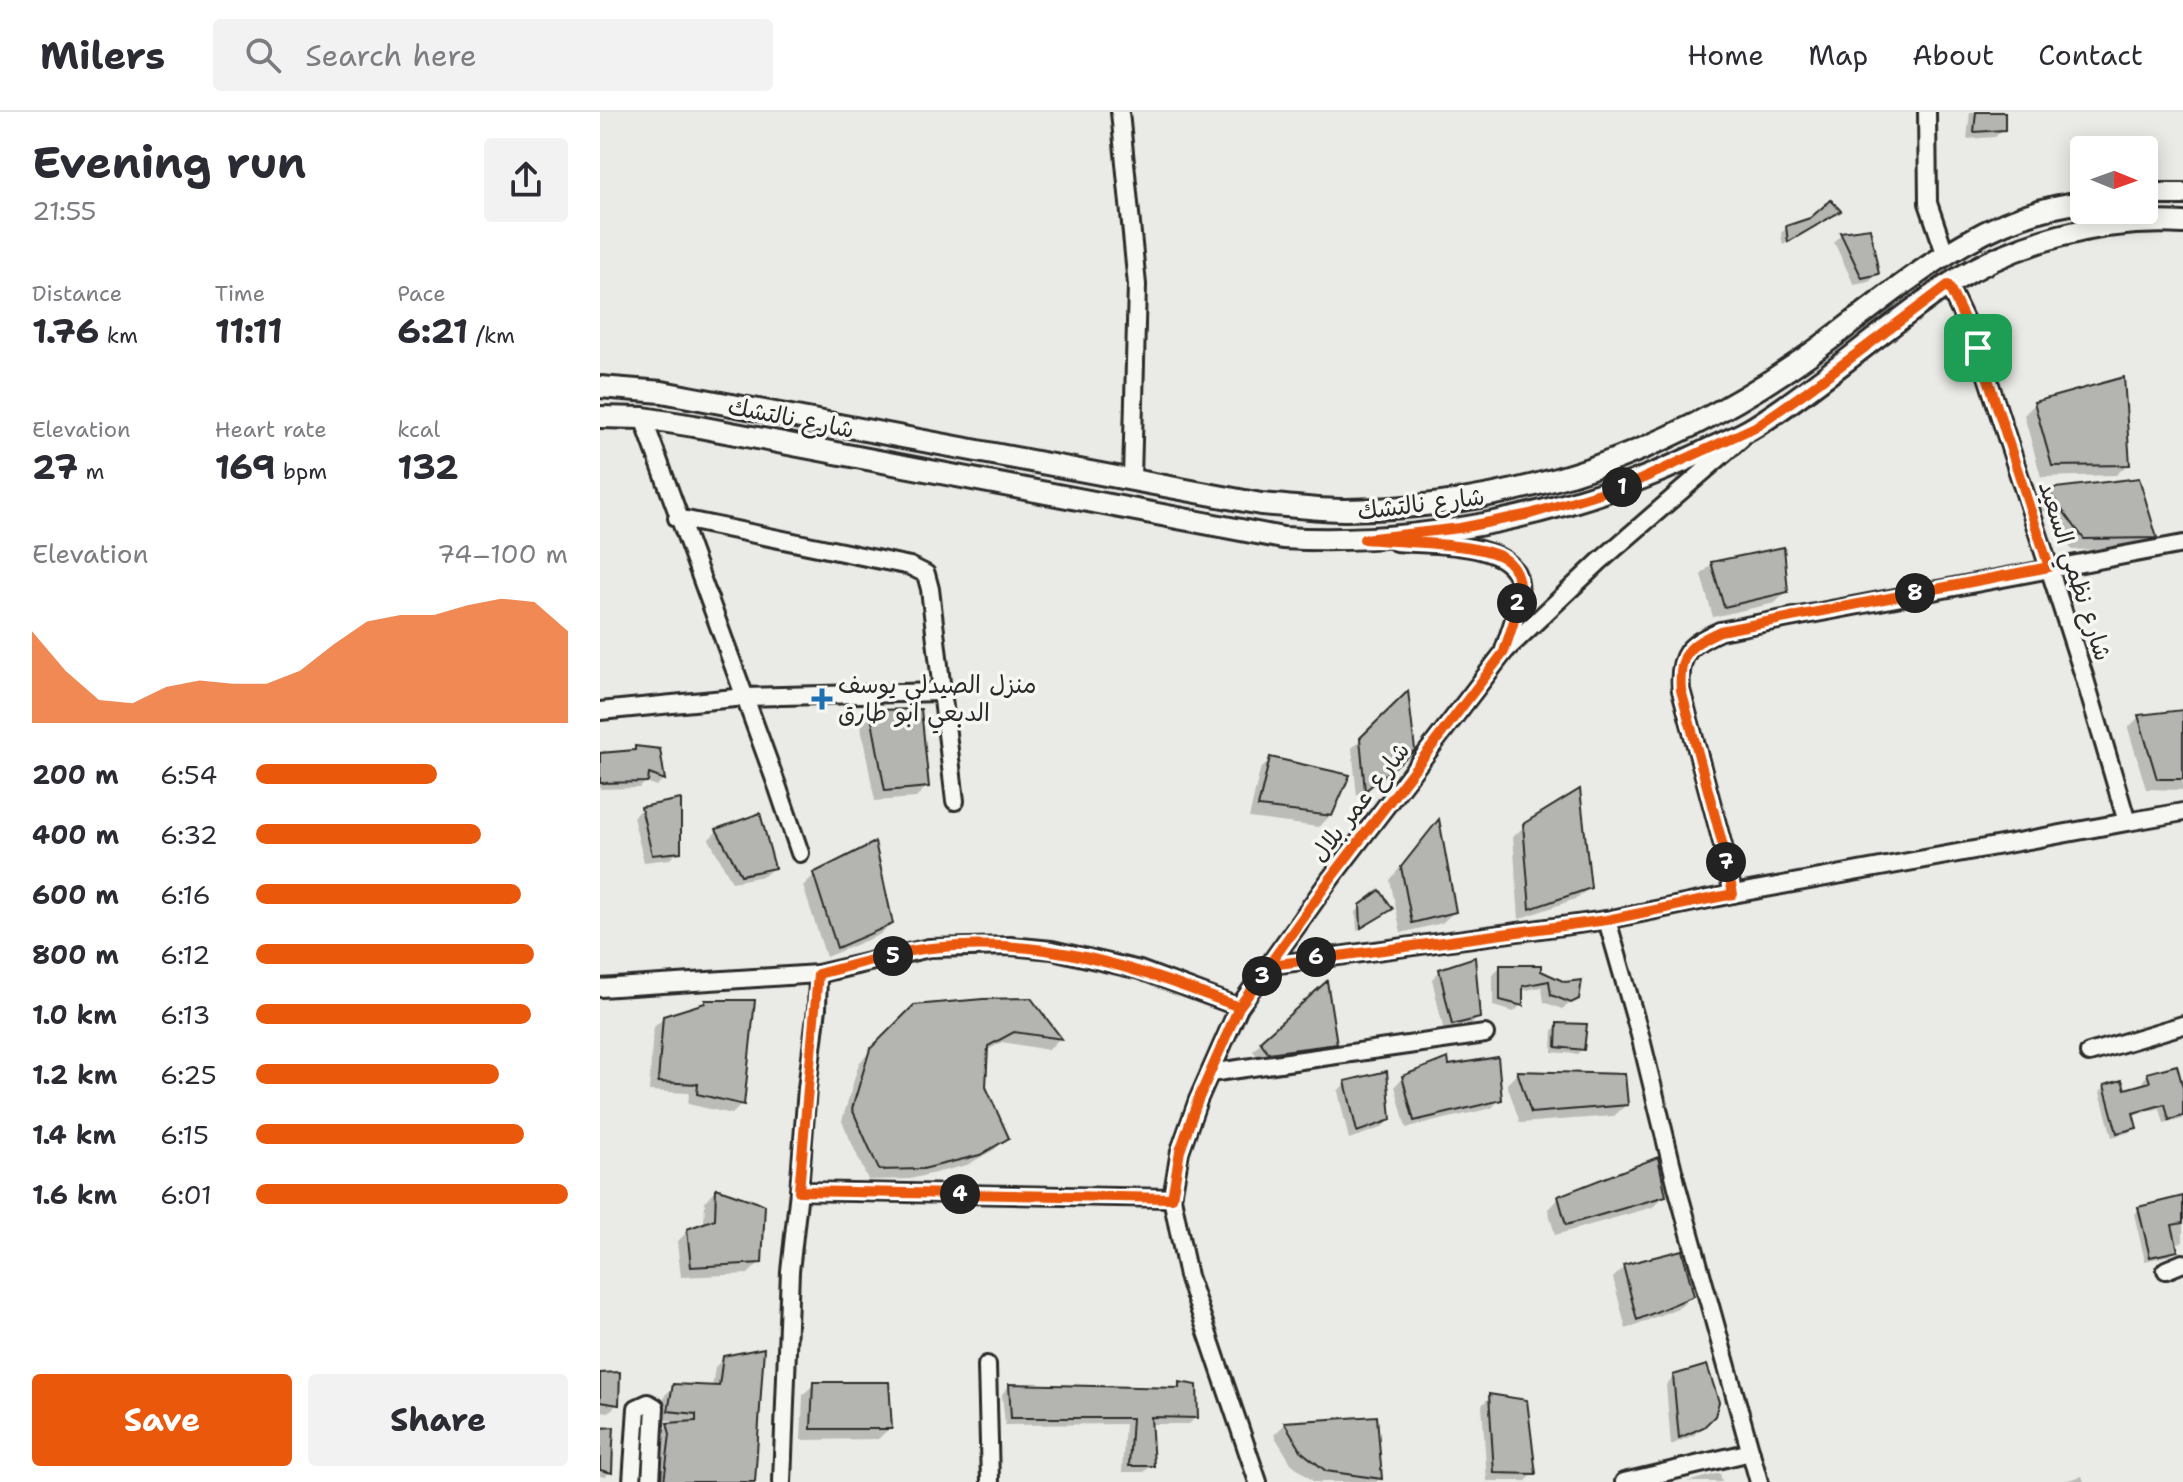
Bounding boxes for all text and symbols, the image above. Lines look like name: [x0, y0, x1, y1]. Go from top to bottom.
search box: [213, 19, 773, 91]
text: Milers: [40, 30, 165, 81]
icon: search: [241, 33, 285, 77]
text: Search here: [305, 35, 477, 76]
text: Home: [1687, 36, 1764, 74]
text: Map: [1808, 36, 1868, 74]
text: About: [1912, 36, 1994, 74]
text: Contact: [2038, 36, 2143, 74]
text: Evening run: [32, 133, 306, 192]
north arrow: [2070, 136, 2158, 224]
map controls: [2070, 136, 2158, 224]
button: share: [484, 138, 568, 222]
text: 21:55: [32, 193, 97, 228]
text: Distance: [32, 279, 122, 308]
text: Time: [215, 279, 265, 308]
text: Pace: [397, 279, 446, 308]
text: 1.76: [32, 308, 99, 354]
text: 11:11: [215, 308, 283, 354]
text: 6:21: [397, 308, 468, 354]
pin: [1944, 314, 2012, 382]
text: km: [99, 321, 138, 350]
text: /km: [468, 321, 515, 350]
icon: arrive: [1956, 326, 2000, 370]
street label: شارع نالتشك: [725, 390, 857, 447]
text: Elevation: [32, 415, 130, 444]
text: Heart rate: [215, 415, 327, 444]
text: kcal: [397, 415, 440, 444]
text: 27: [32, 444, 78, 490]
text: 169: [215, 444, 276, 490]
text: 132: [397, 444, 459, 490]
text: m: [78, 457, 104, 486]
text: bpm: [276, 457, 327, 486]
pin: 1: [1602, 467, 1642, 507]
text: 1: [1617, 472, 1627, 501]
street label: شارع نظمي السعيد: [2026, 477, 2119, 666]
street label: شارع نالتشك: [1356, 480, 1487, 529]
text: Elevation: [32, 536, 148, 571]
text: 74–100 m: [437, 536, 568, 571]
pin: 8: [1895, 573, 1935, 613]
text: 8: [1907, 578, 1923, 607]
pin: 2: [1497, 583, 1537, 623]
text: 2: [1509, 588, 1525, 617]
place label: منزل الصيدلي يوسف الدبعي ابو طارق: [838, 669, 1036, 734]
marker: منزل الصيدلي يوسف الدبعي ابو طارق: [813, 690, 831, 708]
street label: شارع عمر بلال: [1303, 735, 1418, 869]
text: 200 m: [32, 757, 119, 792]
text: 6:54: [160, 757, 217, 792]
text: 400 m: [32, 817, 119, 852]
text: 6:32: [160, 817, 218, 852]
pin: 7: [1706, 842, 1746, 882]
text: 7: [1718, 847, 1734, 876]
text: 600 m: [32, 877, 119, 912]
text: 6:16: [160, 877, 211, 912]
pin: 5: [873, 936, 913, 976]
text: 800 m: [32, 937, 119, 972]
text: 6:12: [160, 937, 210, 972]
pin: 6: [1296, 937, 1336, 977]
text: 5: [886, 941, 900, 970]
text: 6: [1308, 942, 1324, 971]
pin: 3: [1242, 956, 1282, 996]
text: 3: [1254, 961, 1270, 990]
text: 1.0 km: [32, 997, 117, 1032]
text: 6:13: [160, 997, 210, 1032]
text: 1.2 km: [32, 1057, 117, 1092]
text: 6:25: [160, 1057, 217, 1092]
text: 1.4 km: [32, 1117, 116, 1152]
text: 6:15: [160, 1117, 209, 1152]
pin: 4: [940, 1174, 980, 1214]
text: 1.6 km: [32, 1177, 117, 1212]
text: 6:01: [160, 1177, 212, 1212]
text: 4: [952, 1179, 968, 1208]
button: Save: [32, 1374, 292, 1466]
button: Share: [308, 1374, 568, 1466]

